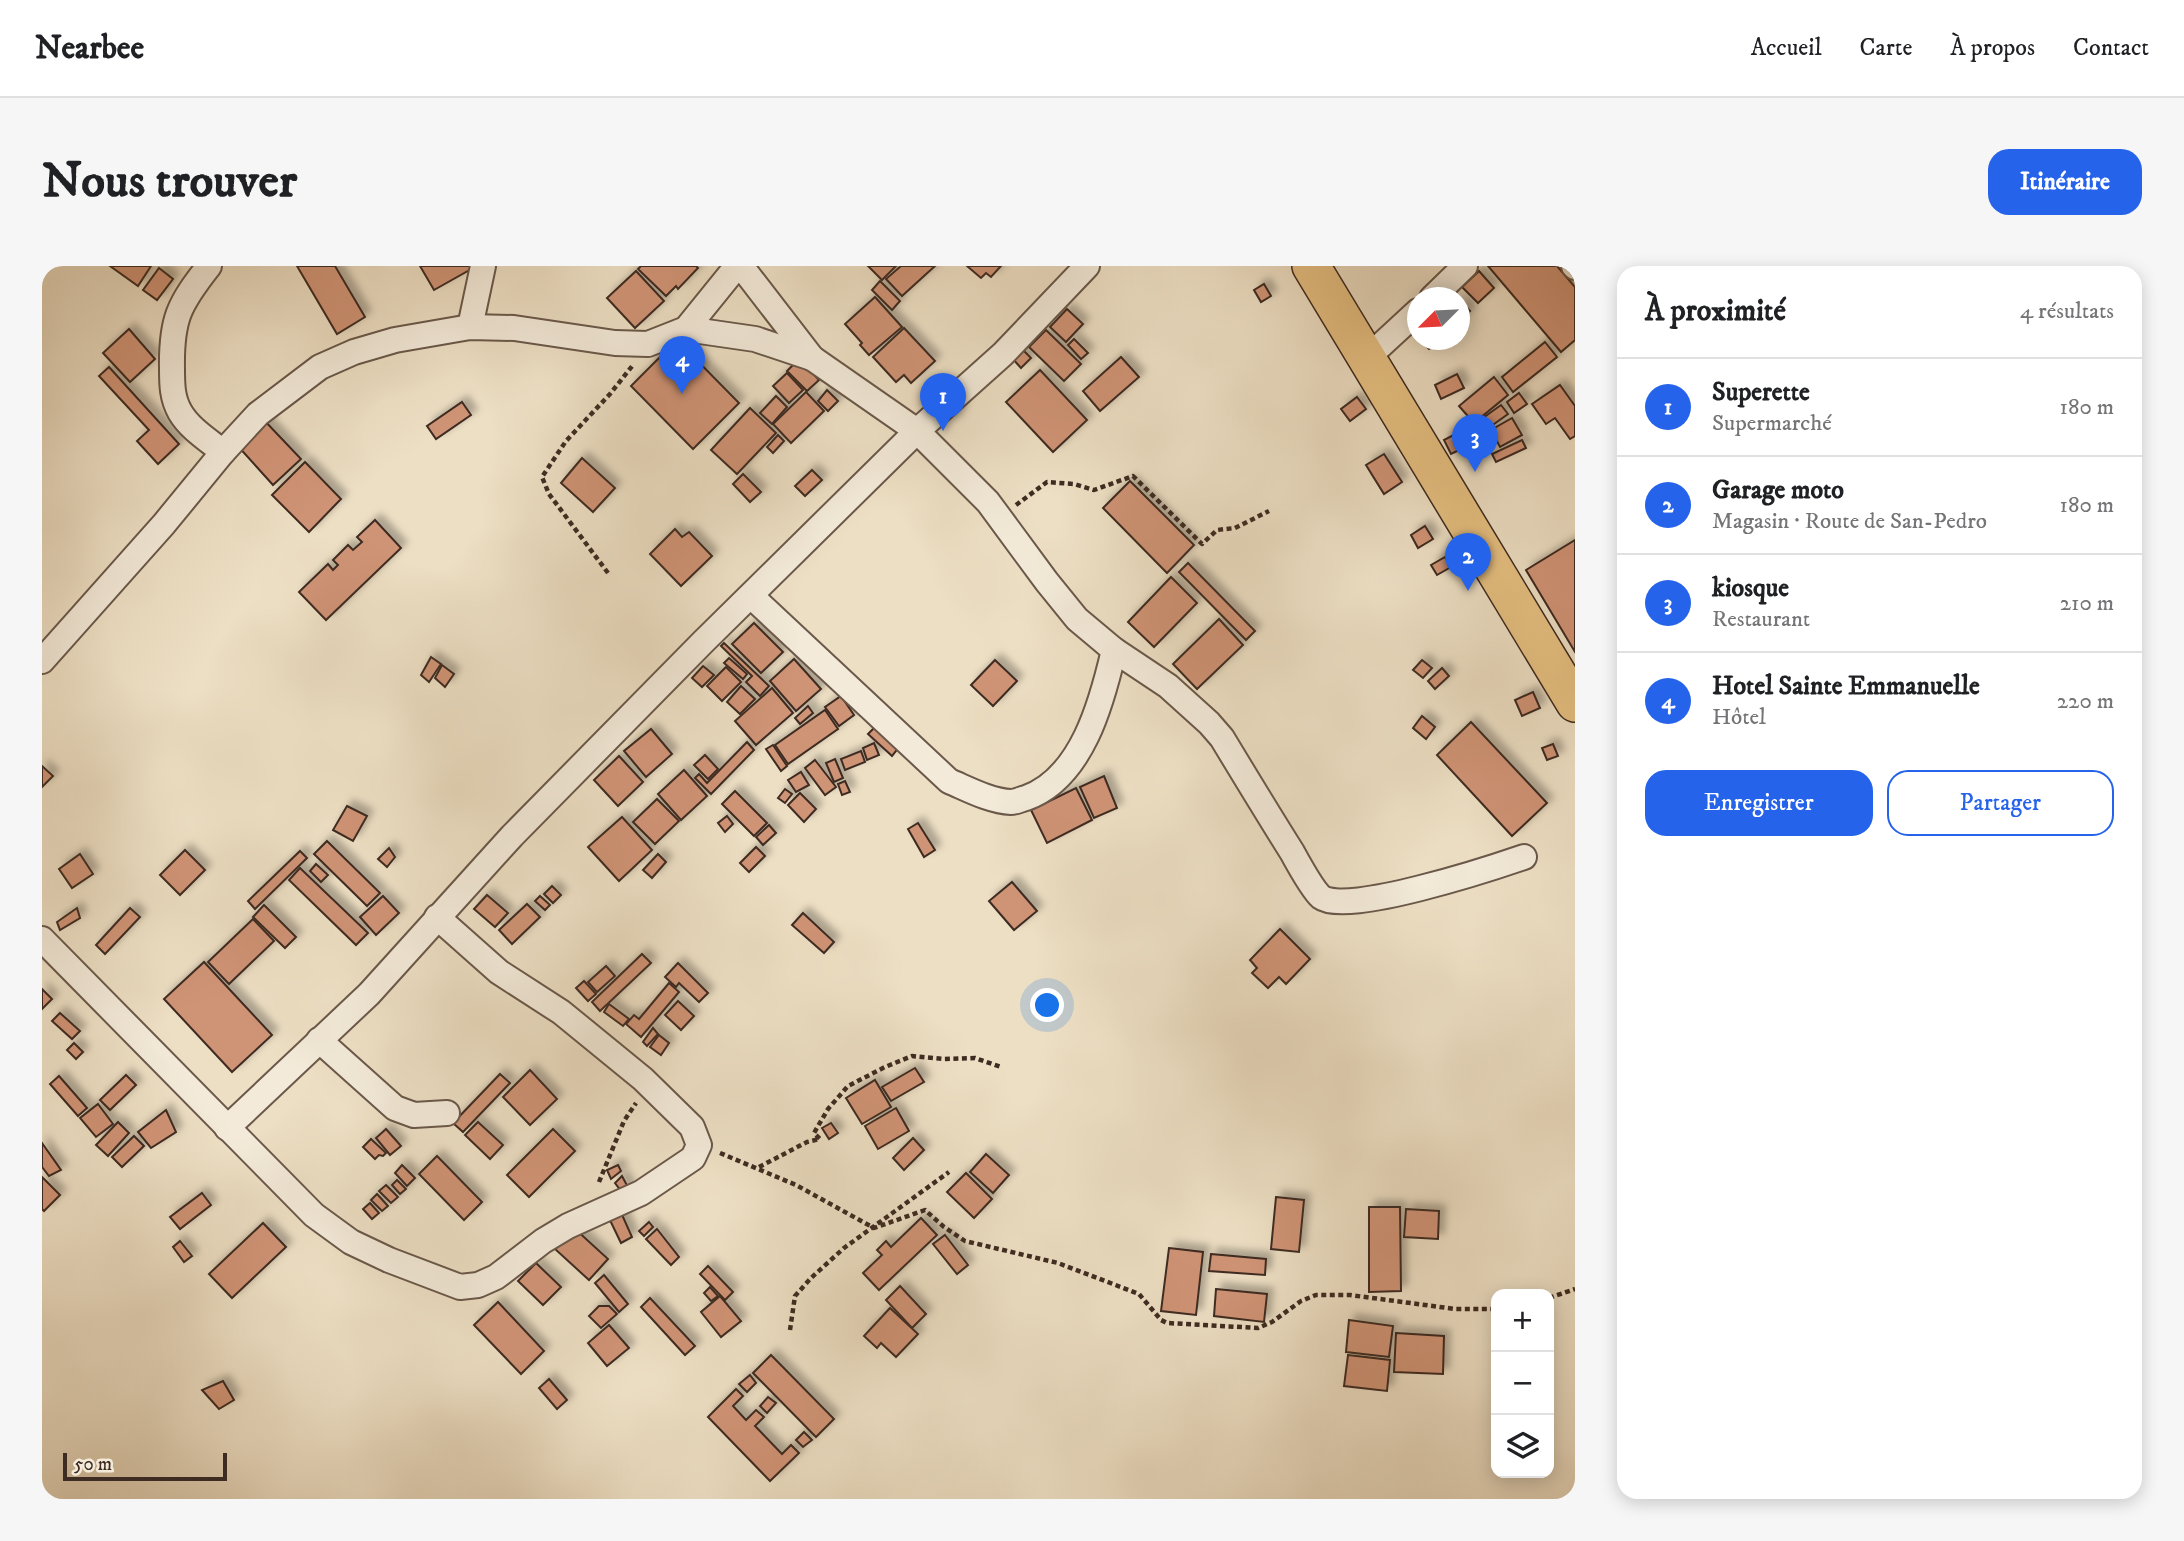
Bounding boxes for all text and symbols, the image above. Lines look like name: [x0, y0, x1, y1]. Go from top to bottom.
text: Nearbee: [35, 28, 144, 69]
text: Accueil: [1751, 33, 1822, 63]
text: Carte: [1860, 33, 1912, 63]
text: À propos: [1950, 33, 2035, 63]
text: Contact: [2073, 33, 2149, 63]
button: Itinéraire: [1988, 149, 2142, 215]
text: Nous trouver: [42, 151, 297, 213]
north arrow: [1407, 287, 1470, 350]
text: À proximité: [1645, 293, 1786, 330]
text: 4 résultats: [2020, 297, 2114, 326]
pin: 4: [659, 336, 705, 394]
pin: 1: [920, 373, 966, 431]
text: Superette: [1712, 376, 1810, 409]
text: 1: [1664, 393, 1672, 422]
text: 180 m: [2059, 393, 2114, 422]
text: Supermarché: [1712, 409, 1832, 438]
pin: 3: [1452, 414, 1498, 472]
text: Garage moto: [1712, 474, 1844, 507]
text: 2: [1662, 491, 1674, 520]
text: 180 m: [2059, 491, 2114, 520]
text: Magasin · Route de San-Pedro: [1712, 507, 1987, 536]
pin: 2: [1445, 533, 1491, 591]
text: kiosque: [1712, 572, 1789, 605]
text: 3: [1664, 589, 1672, 618]
text: 210 m: [2060, 589, 2114, 618]
text: Restaurant: [1712, 605, 1810, 634]
text: Hotel Sainte Emmanuelle: [1712, 670, 1980, 703]
text: 4: [1661, 687, 1675, 716]
text: 220 m: [2057, 687, 2114, 716]
text: Hôtel: [1712, 703, 1766, 732]
button: Enregistrer: [1645, 770, 1873, 836]
button: Partager: [1887, 770, 2114, 836]
your location: [1030, 988, 1064, 1022]
map controls: [1491, 1289, 1554, 1478]
button: +: [1491, 1289, 1554, 1352]
button: −: [1491, 1352, 1554, 1415]
button: layers: [1491, 1415, 1554, 1478]
scale bar: [63, 1450, 228, 1482]
text: 50 m: [74, 1453, 112, 1476]

